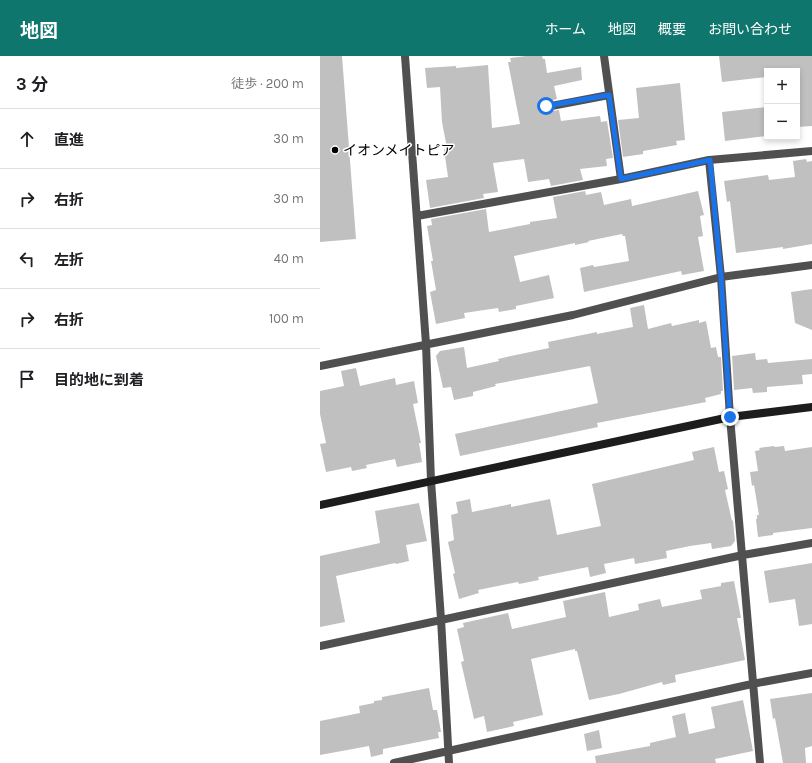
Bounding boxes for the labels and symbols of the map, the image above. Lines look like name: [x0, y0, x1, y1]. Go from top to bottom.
route start: [537, 97, 555, 115]
place label: イオンメイトピア: [343, 142, 455, 159]
marker: イオンメイトピア: [330, 145, 340, 155]
route end: [721, 408, 739, 426]

